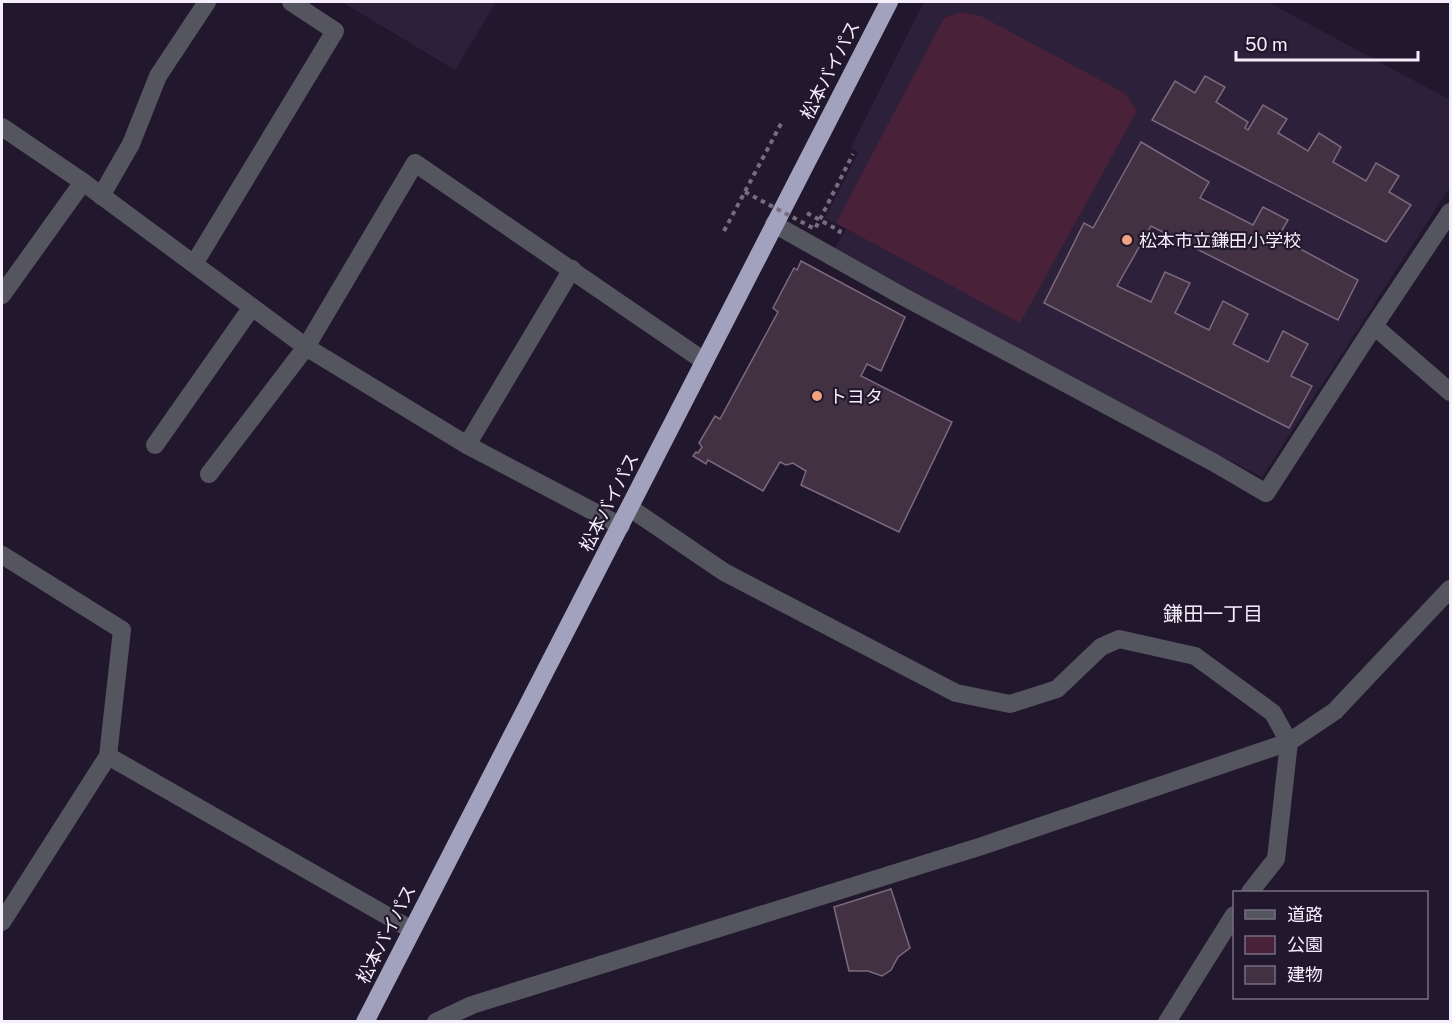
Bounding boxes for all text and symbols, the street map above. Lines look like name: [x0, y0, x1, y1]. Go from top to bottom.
street label: 松本バイパス: [796, 17, 864, 123]
scale bar: [1236, 24, 1418, 62]
text: 50 m: [1245, 34, 1288, 55]
place label: 松本市立鎌田小学校: [1139, 230, 1301, 251]
marker: 松本市立鎌田小学校: [1120, 233, 1134, 247]
place label: トヨタ: [829, 386, 883, 407]
marker: トヨタ: [810, 389, 824, 403]
street label: 松本バイパス: [575, 449, 643, 555]
district label: 鎌田一丁目: [1163, 602, 1263, 626]
street label: 松本バイパス: [352, 881, 420, 987]
legend: [1233, 891, 1428, 999]
text: 道路: [1287, 904, 1323, 925]
text: 公園: [1287, 934, 1323, 955]
text: 建物: [1287, 964, 1323, 985]

